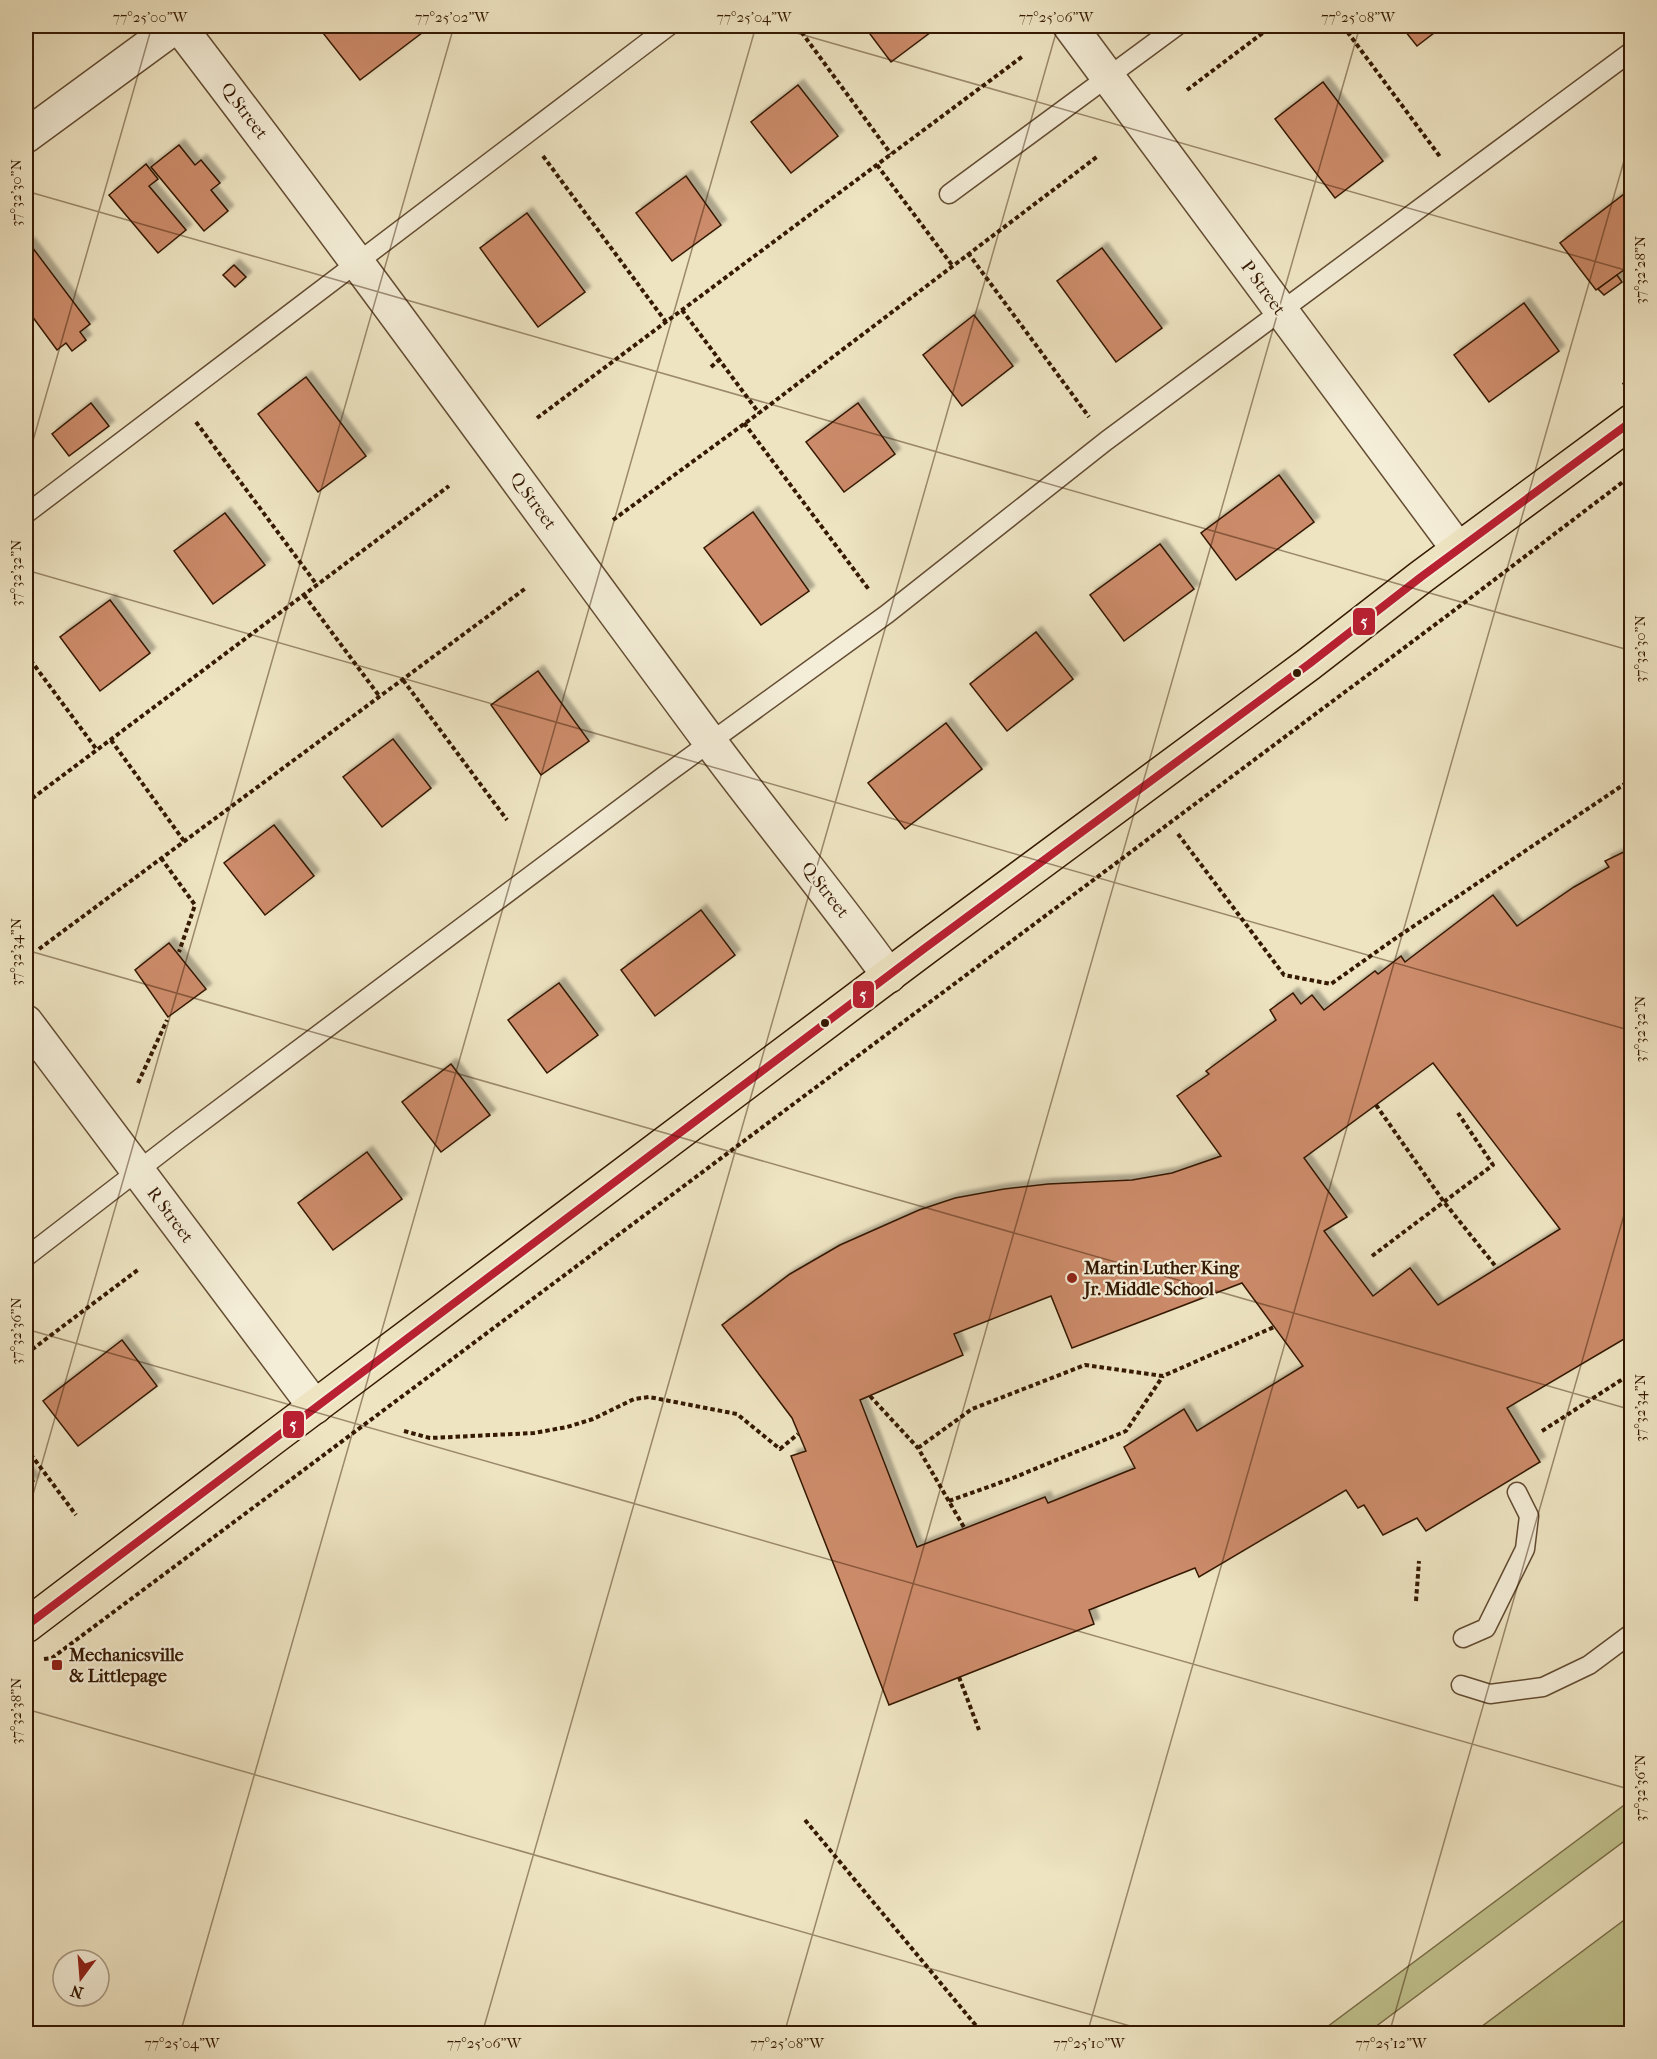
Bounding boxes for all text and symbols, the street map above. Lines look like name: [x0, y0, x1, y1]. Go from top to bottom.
text: 77°25'00"W: [113, 8, 189, 26]
text: 77°25'02"W: [415, 8, 490, 26]
text: 77°25'04"W: [717, 8, 793, 26]
text: 77°25'06"W: [1019, 8, 1094, 26]
text: 77°25'08"W: [1321, 8, 1396, 26]
street label: Q Street: [216, 79, 272, 144]
text: 37°32'30"N: [7, 159, 25, 227]
text: 37°32'28"N: [1631, 235, 1649, 304]
street label: P Street: [1236, 257, 1290, 320]
street label: Q Street: [505, 468, 561, 534]
text: 37°32'32"N: [7, 539, 25, 607]
line badge: 5: [1352, 607, 1376, 636]
text: 5: [1361, 612, 1368, 631]
text: 37°32'30"N: [1631, 615, 1649, 683]
unlabelled marker: [1291, 667, 1303, 679]
street label: Q Street: [797, 858, 854, 923]
text: 37°32'34"N: [7, 917, 25, 986]
line badge: 5: [852, 980, 875, 1009]
text: 5: [860, 985, 867, 1004]
text: 37°32'32"N: [1631, 995, 1649, 1063]
unlabelled marker: [819, 1017, 831, 1029]
street label: R Street: [142, 1183, 198, 1247]
place label: Martin Luther King Jr. Middle School: [1082, 1258, 1240, 1300]
marker: Martin Luther King Jr. Middle School: [1065, 1271, 1079, 1285]
text: 37°32'36"N: [7, 1297, 25, 1365]
text: 37°32'34"N: [1631, 1373, 1649, 1442]
line badge: 5: [282, 1410, 305, 1439]
text: 5: [290, 1415, 297, 1434]
place label: Mechanicsville & Littlepage: [68, 1645, 184, 1687]
marker: Mechanicsville & Littlepage: [50, 1658, 64, 1672]
text: 37°32'38"N: [7, 1677, 25, 1744]
text: 37°32'36"N: [1631, 1754, 1649, 1822]
north arrow: [51, 1948, 111, 2008]
text: N: [68, 1981, 85, 2003]
text: 77°25'04"W: [145, 2034, 221, 2052]
text: 77°25'06"W: [447, 2034, 522, 2052]
text: 77°25'08"W: [750, 2034, 825, 2052]
text: 77°25'10"W: [1053, 2034, 1126, 2052]
text: 77°25'12"W: [1356, 2034, 1428, 2052]

